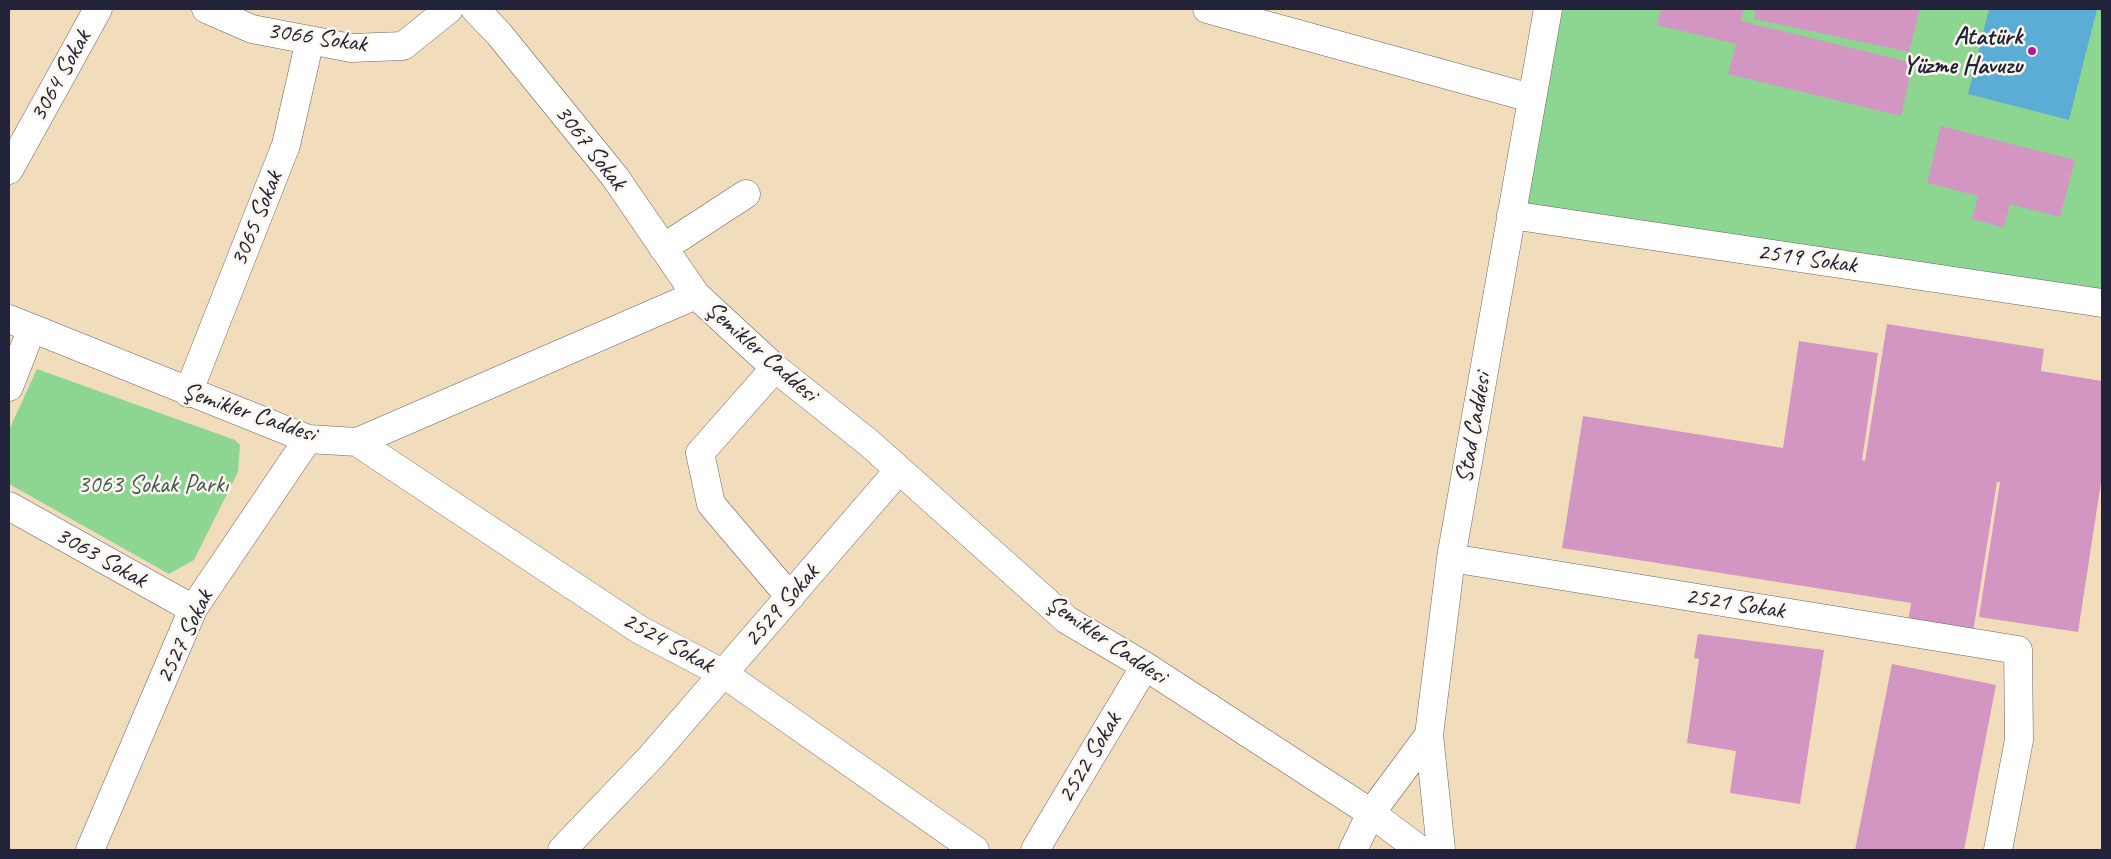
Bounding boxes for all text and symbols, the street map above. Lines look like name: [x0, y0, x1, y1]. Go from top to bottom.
street label: 3066 Sokak: [265, 16, 369, 60]
place label: Atatürk Yüzme Havuzu: [1903, 22, 2022, 81]
street label: 3064 Sokak: [24, 25, 98, 127]
marker: Atatürk Yüzme Havuzu: [2026, 45, 2038, 57]
street label: 3067 Sokak: [547, 99, 633, 197]
street label: 3065 Sokak: [224, 167, 290, 271]
street label: 2519 Sokak: [1755, 237, 1859, 281]
street label: Şemikler Caddesi: [699, 295, 823, 409]
street label: Stad Caddesi: [1450, 371, 1498, 485]
street label: Şemikler Caddesi: [178, 376, 320, 450]
park label: 3063 Sokak Parkı: [78, 470, 228, 500]
street label: 3063 Sokak: [50, 521, 152, 595]
street label: 2529 Sokak: [738, 558, 826, 654]
street label: 2521 Sokak: [1683, 581, 1787, 627]
street label: 2527 Sokak: [150, 585, 220, 689]
street label: Şemikler Caddesi: [1040, 589, 1172, 691]
street label: 2524 Sokak: [617, 606, 719, 680]
street label: 2522 Sokak: [1051, 707, 1129, 809]

